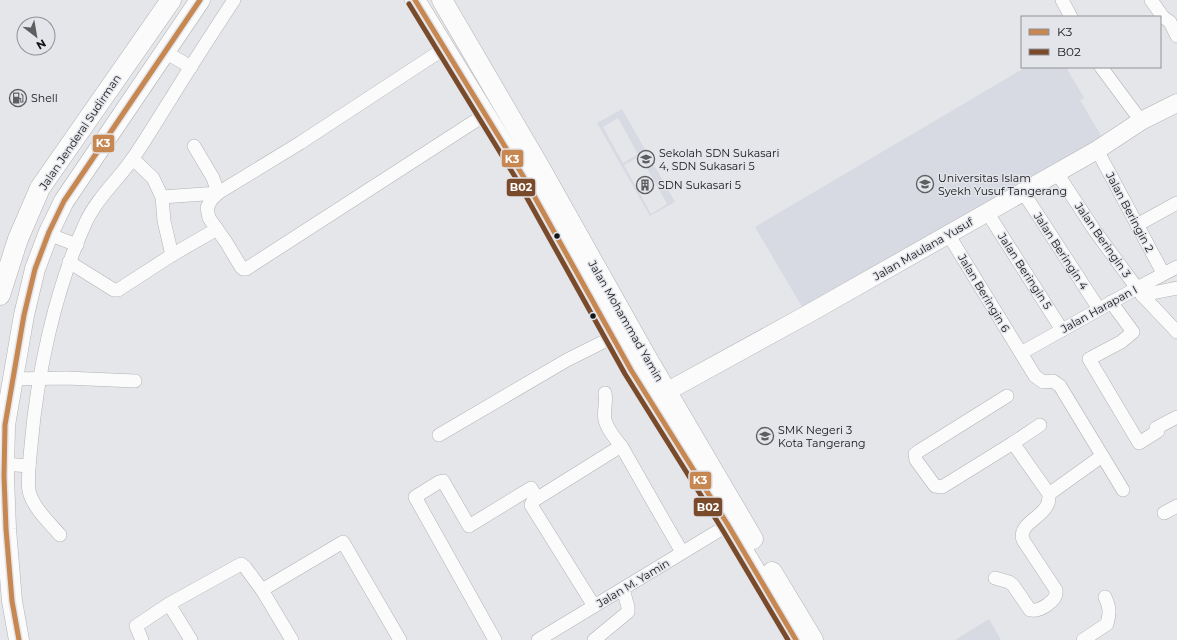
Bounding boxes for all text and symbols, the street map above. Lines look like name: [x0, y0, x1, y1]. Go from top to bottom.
north arrow: [16, 16, 56, 56]
legend: [1021, 16, 1161, 68]
text: K3: [1057, 24, 1072, 39]
text: N: [34, 36, 49, 53]
text: B02: [1057, 44, 1081, 59]
street label: Jalan Jenderal Sudirman: [36, 72, 124, 193]
fuel station icon: Shell: [8, 88, 28, 108]
place label: Shell: [31, 91, 58, 105]
line badge: K3: [92, 134, 115, 153]
text: K3: [96, 136, 111, 150]
place label: Sekolah SDN Sukasari 4, SDN Sukasari 5: [659, 146, 779, 173]
line badge: K3: [501, 149, 524, 168]
school or university icon: Sekolah SDN Sukasari 4, SDN Sukasari 5: [636, 149, 656, 169]
text: K3: [505, 152, 520, 166]
street label: Jalan Beringin 2: [1103, 169, 1157, 254]
place label: Universitas Islam Syekh Yusuf Tangerang: [938, 171, 1067, 198]
school or university icon: Universitas Islam Syekh Yusuf Tangerang: [915, 174, 935, 194]
building icon: SDN Sukasari 5: [635, 175, 655, 195]
line badge: B02: [506, 178, 536, 197]
place label: SDN Sukasari 5: [658, 178, 741, 192]
text: B02: [510, 180, 533, 194]
street label: Jalan Beringin 3: [1071, 199, 1134, 280]
street label: Jalan Beringin 4: [1030, 209, 1092, 293]
street label: Jalan Maulana Yusuf: [870, 214, 976, 284]
street label: Jalan Beringin 5: [994, 229, 1055, 312]
unlabelled marker: [552, 231, 562, 241]
street label: Jalan Beringin 6: [955, 250, 1013, 335]
street label: Jalan Mohammad Yamin: [585, 257, 667, 384]
street label: Jalan Harapan I: [1057, 282, 1140, 336]
unlabelled marker: [588, 311, 598, 321]
place label: SMK Negeri 3 Kota Tangerang: [778, 423, 866, 450]
school or university icon: SMK Negeri 3 Kota Tangerang: [755, 426, 775, 446]
line badge: K3: [689, 471, 712, 490]
text: K3: [693, 473, 708, 487]
line badge: B02: [693, 497, 723, 517]
text: B02: [697, 500, 720, 514]
street label: Jalan M. Yamin: [593, 556, 672, 611]

